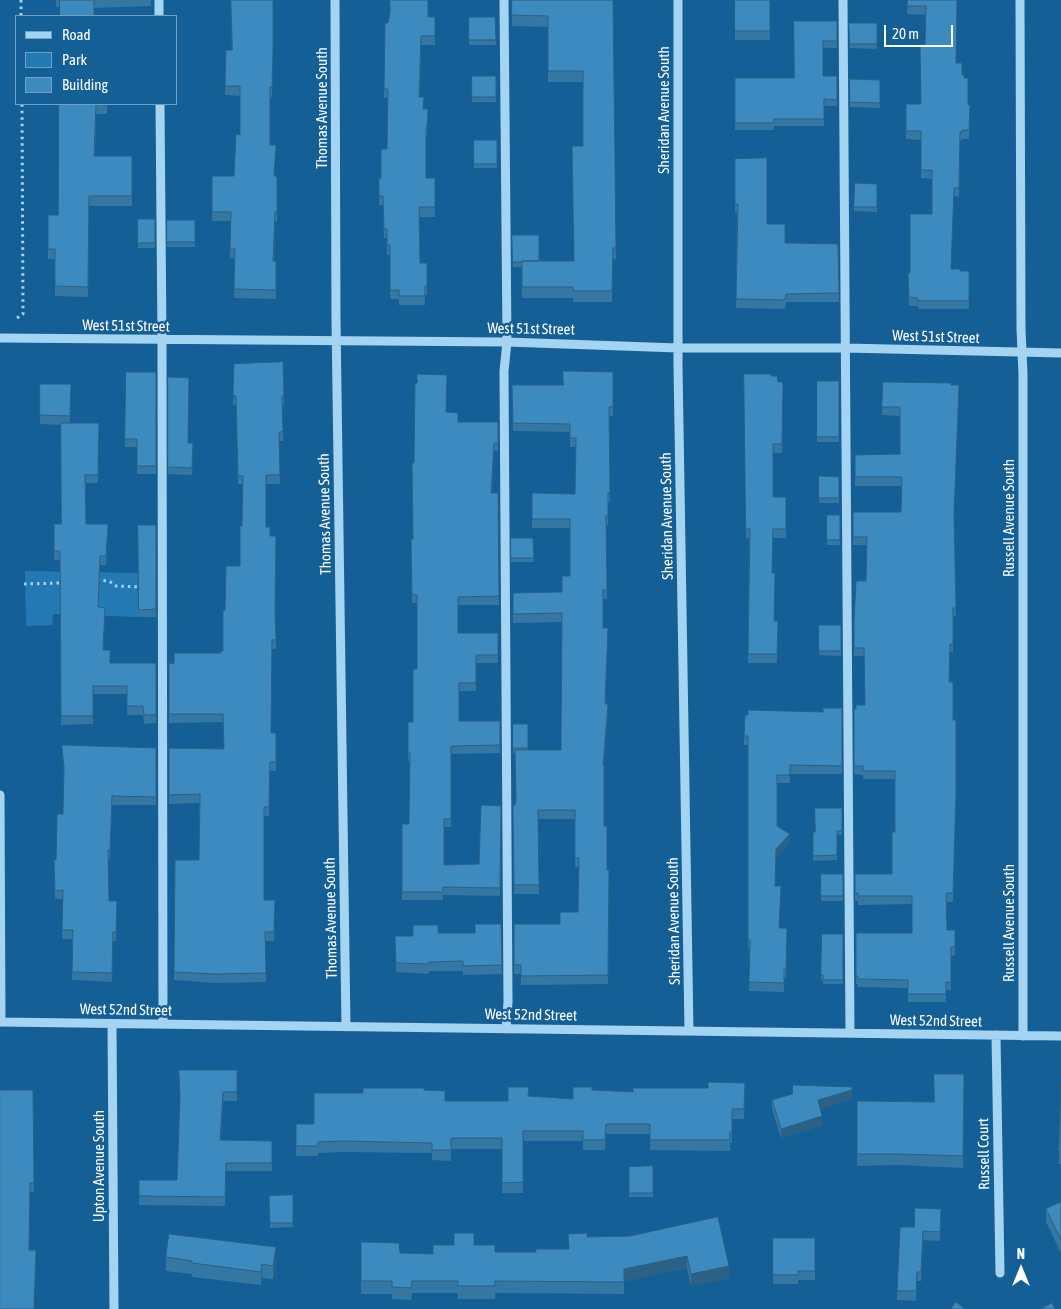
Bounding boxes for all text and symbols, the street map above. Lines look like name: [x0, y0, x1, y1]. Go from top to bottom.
legend: [15, 15, 178, 105]
scale bar: [886, 15, 955, 47]
text: 20 m: [892, 25, 919, 42]
text: Road: [62, 26, 91, 43]
street label: Sheridan Avenue South: [655, 46, 673, 174]
street label: Thomas Avenue South: [313, 47, 331, 169]
text: Park: [62, 51, 87, 68]
text: Building: [62, 76, 108, 93]
street label: West 51st Street: [82, 316, 170, 336]
street label: West 51st Street: [487, 319, 575, 339]
street label: West 51st Street: [892, 326, 980, 348]
street label: Sheridan Avenue South: [657, 452, 677, 580]
street label: Thomas Avenue South: [315, 453, 335, 575]
street label: Russell Avenue South: [1000, 459, 1018, 577]
street label: Thomas Avenue South: [321, 857, 341, 979]
street label: Sheridan Avenue South: [664, 857, 684, 985]
street label: Russell Avenue South: [1000, 864, 1018, 982]
street label: West 52nd Street: [80, 1000, 172, 1020]
street label: West 52nd Street: [485, 1005, 577, 1025]
street label: West 52nd Street: [890, 1011, 982, 1031]
street label: Upton Avenue South: [90, 1110, 108, 1222]
street label: Russell Court: [974, 1118, 994, 1190]
north arrow: [996, 1244, 1046, 1294]
text: N: [1017, 1246, 1025, 1262]

